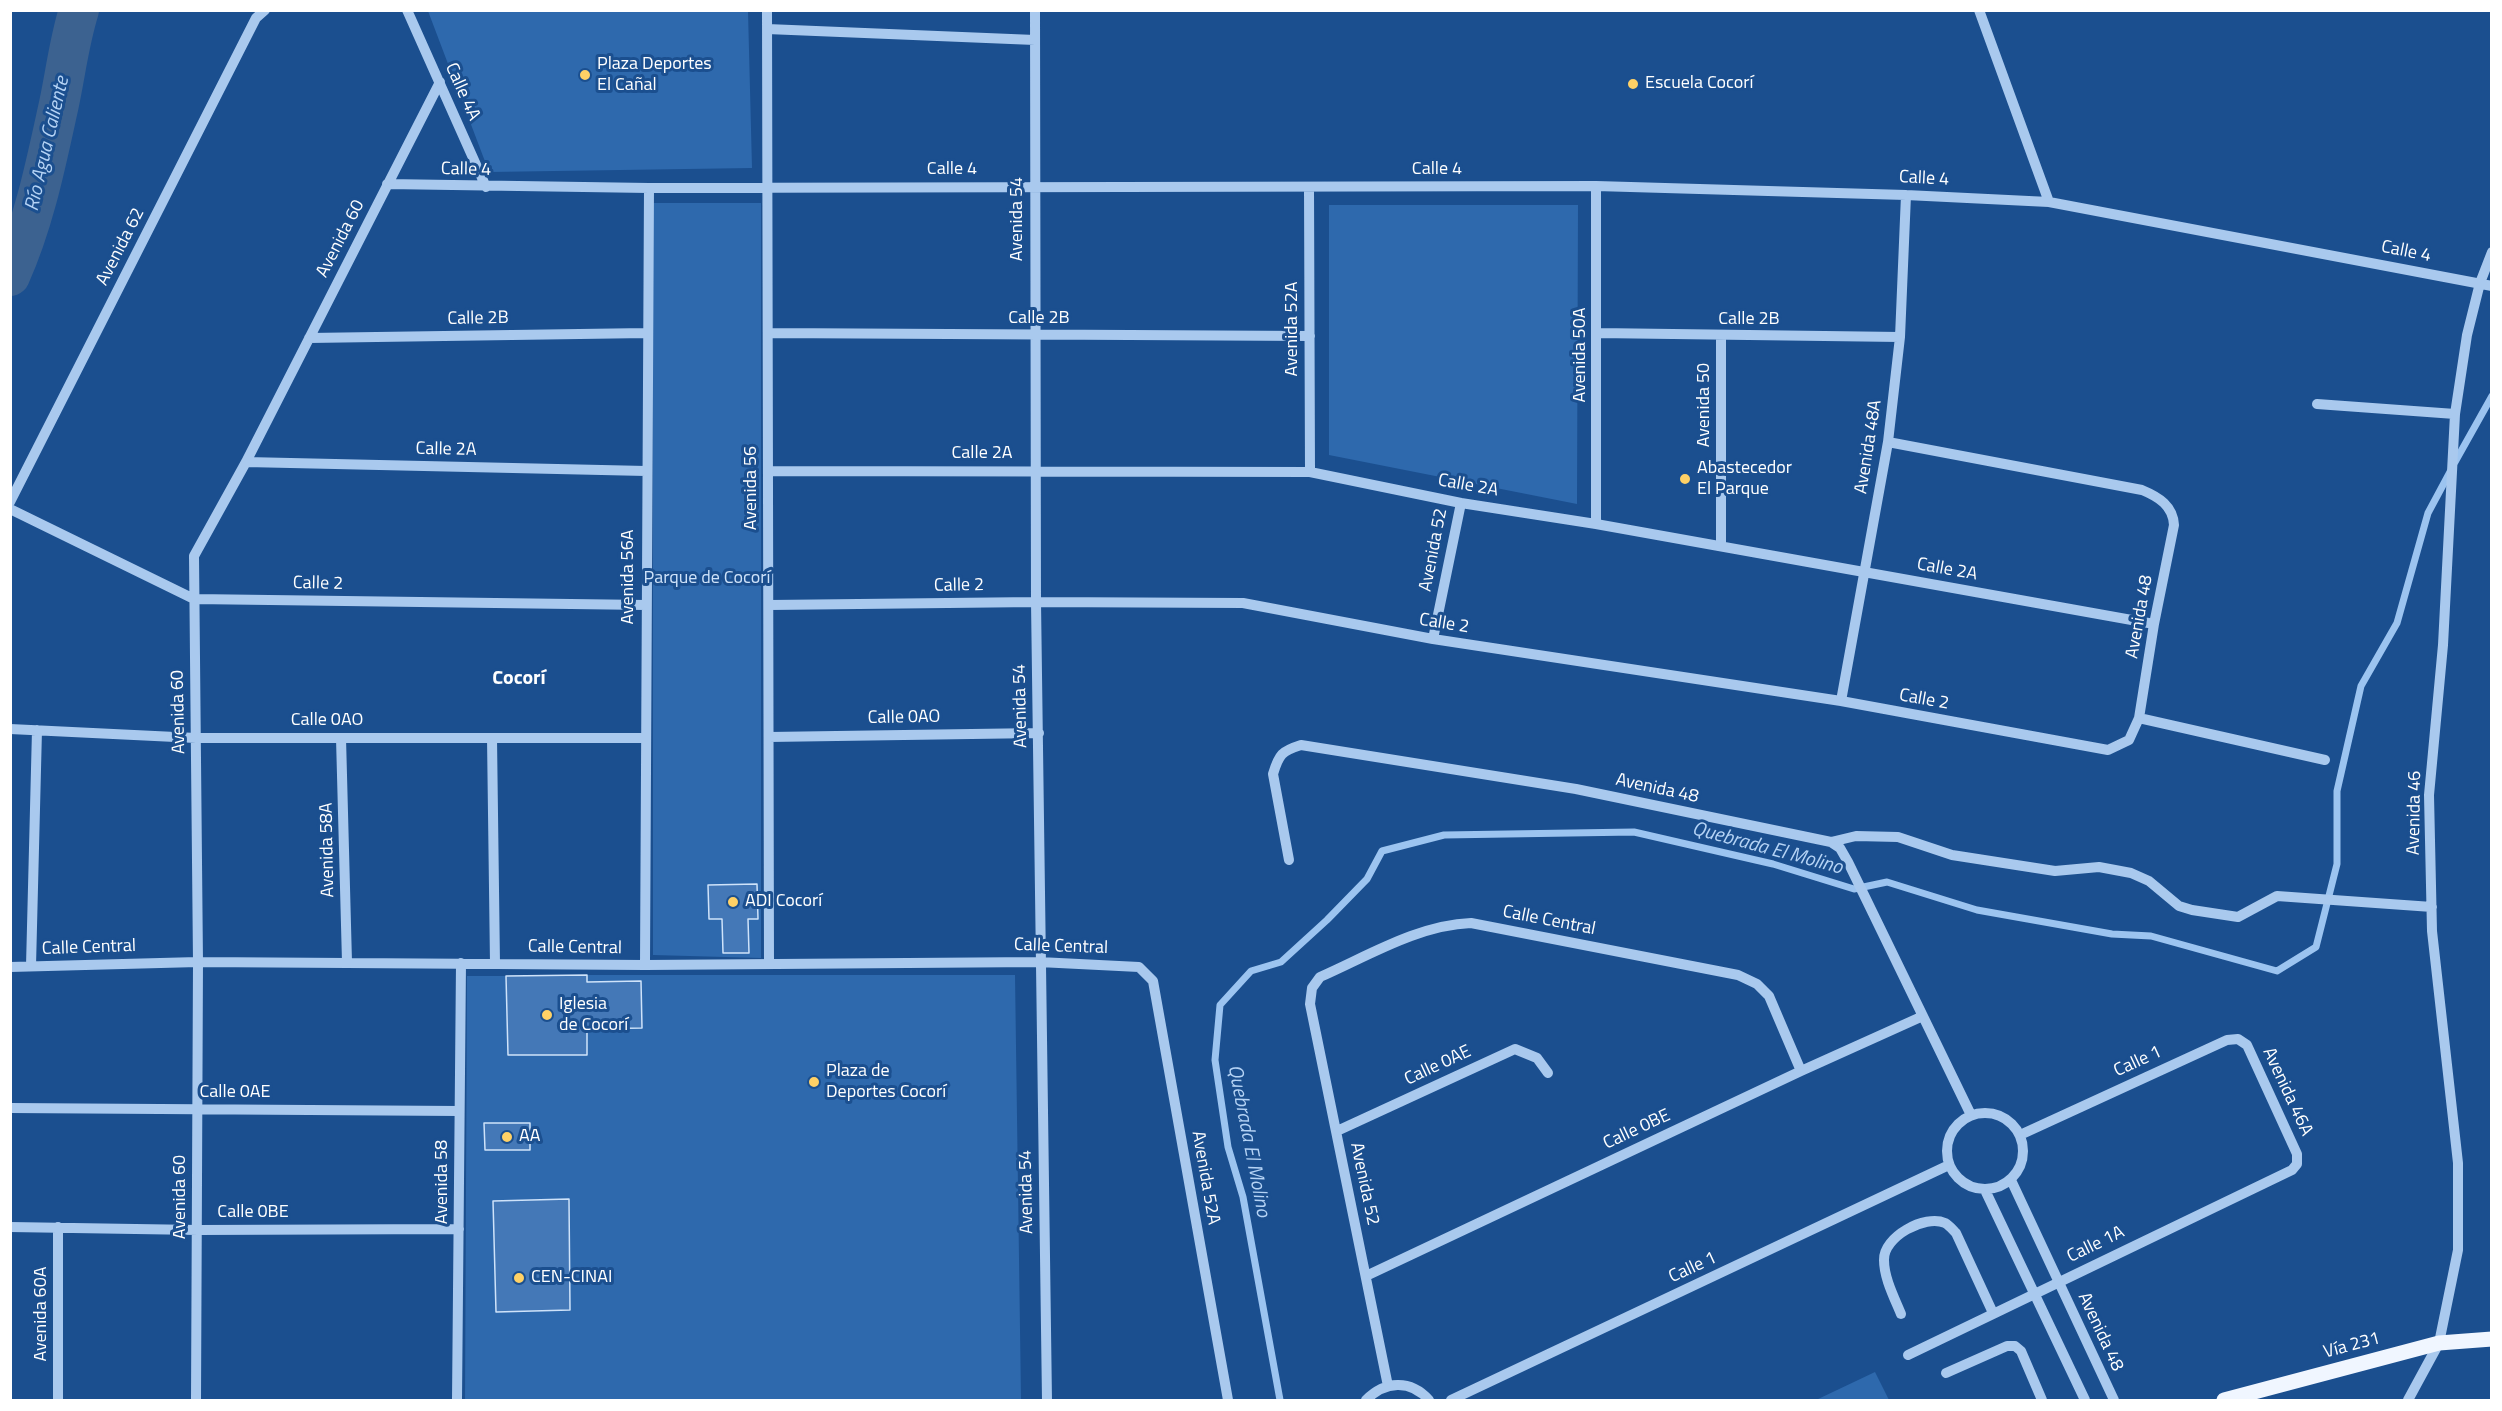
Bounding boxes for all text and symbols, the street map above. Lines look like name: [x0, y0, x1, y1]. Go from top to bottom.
place label: Plaza Deportes El Cañal: [597, 54, 712, 97]
street label: Calle 4A: [440, 60, 484, 124]
marker: Plaza Deportes El Cañal: [578, 68, 592, 82]
place label: Escuela Cocorí: [1645, 73, 1753, 95]
water label: Río Agua Caliente: [21, 74, 75, 214]
marker: Escuela Cocorí: [1626, 77, 1640, 91]
street label: Calle 4: [441, 159, 491, 181]
street label: Calle 4: [927, 159, 977, 181]
street label: Calle 4: [1412, 159, 1462, 181]
street label: Calle 4: [1898, 167, 1950, 191]
street label: Avenida 54: [1007, 177, 1029, 261]
street label: Avenida 60: [312, 197, 370, 281]
street label: Avenida 62: [92, 205, 150, 289]
street label: Calle 4: [2379, 237, 2433, 267]
street label: Avenida 52A: [1282, 282, 1304, 376]
street label: Calle 2B: [447, 308, 509, 330]
street label: Calle 2B: [1008, 308, 1070, 330]
street label: Avenida 50A: [1570, 308, 1592, 402]
street label: Calle 2B: [1718, 309, 1780, 331]
street label: Avenida 50: [1694, 363, 1716, 447]
street label: Avenida 48A: [1851, 398, 1887, 496]
street label: Calle 2A: [415, 439, 477, 461]
street label: Calle 2A: [952, 443, 1012, 465]
street label: Avenida 56: [741, 446, 763, 530]
place label: Abastecedor El Parque: [1697, 458, 1792, 500]
street label: Calle 2A: [1436, 470, 1500, 502]
marker: Abastecedor El Parque: [1678, 472, 1692, 486]
street label: Avenida 52: [1415, 507, 1453, 593]
street label: Avenida 56A: [618, 530, 640, 624]
street label: Calle 2A: [1915, 554, 1979, 586]
park label: Parque de Cocorí: [644, 568, 770, 590]
street label: Calle 2: [293, 573, 343, 595]
street label: Avenida 48: [2122, 574, 2158, 660]
street label: Calle 2: [934, 575, 984, 597]
street label: Calle 2: [1417, 609, 1471, 639]
street label: Avenida 54: [1009, 664, 1033, 748]
district label: Cocorí: [492, 667, 546, 691]
street label: Avenida 60: [167, 670, 191, 754]
street label: Calle 2: [1897, 685, 1951, 715]
street label: Calle 0AO: [867, 707, 941, 729]
street label: Calle 0AO: [291, 710, 363, 732]
street label: Avenida 48: [1614, 770, 1700, 808]
street label: Avenida 46: [2403, 771, 2427, 855]
street label: Avenida 58A: [316, 802, 340, 898]
water label: Quebrada El Molino: [1689, 817, 1845, 881]
place label: ADI Cocorí: [745, 891, 822, 913]
marker: ADI Cocorí: [726, 895, 740, 909]
street label: Calle Central: [1501, 901, 1597, 941]
street label: Calle Central: [1014, 935, 1108, 959]
street label: Calle Central: [42, 936, 136, 960]
street label: Calle Central: [528, 936, 622, 960]
place label: Iglesia de Cocorí: [559, 994, 628, 1036]
marker: Iglesia de Cocorí: [540, 1008, 554, 1022]
street label: Calle 0AE: [1401, 1041, 1475, 1091]
street label: Calle 1: [2111, 1042, 2165, 1082]
street label: Avenida 46A: [2257, 1044, 2317, 1140]
place label: Plaza de Deportes Cocorí: [826, 1061, 946, 1104]
water label: Quebrada El Molino: [1221, 1063, 1275, 1219]
marker: Plaza de Deportes Cocorí: [807, 1075, 821, 1089]
street label: Calle 0AE: [200, 1082, 270, 1104]
street label: Calle 0BE: [1600, 1105, 1674, 1155]
place label: AA: [519, 1126, 540, 1148]
street label: Avenida 52A: [1186, 1129, 1224, 1227]
marker: AA: [500, 1130, 514, 1144]
street label: Avenida 58: [432, 1140, 454, 1224]
street label: Avenida 52: [1345, 1141, 1383, 1227]
street label: Avenida 54: [1015, 1150, 1039, 1234]
street label: Avenida 60: [170, 1155, 192, 1239]
street label: Calle 0BE: [217, 1202, 289, 1224]
street label: Calle 1A: [2064, 1222, 2128, 1268]
street label: Calle 1: [1666, 1248, 1720, 1288]
street label: Avenida 60A: [31, 1267, 53, 1361]
place label: CEN-CINAI: [531, 1267, 612, 1289]
marker: CEN-CINAI: [512, 1271, 526, 1285]
street label: Avenida 48: [2072, 1289, 2128, 1375]
street label: Vía 231: [2321, 1328, 2383, 1364]

